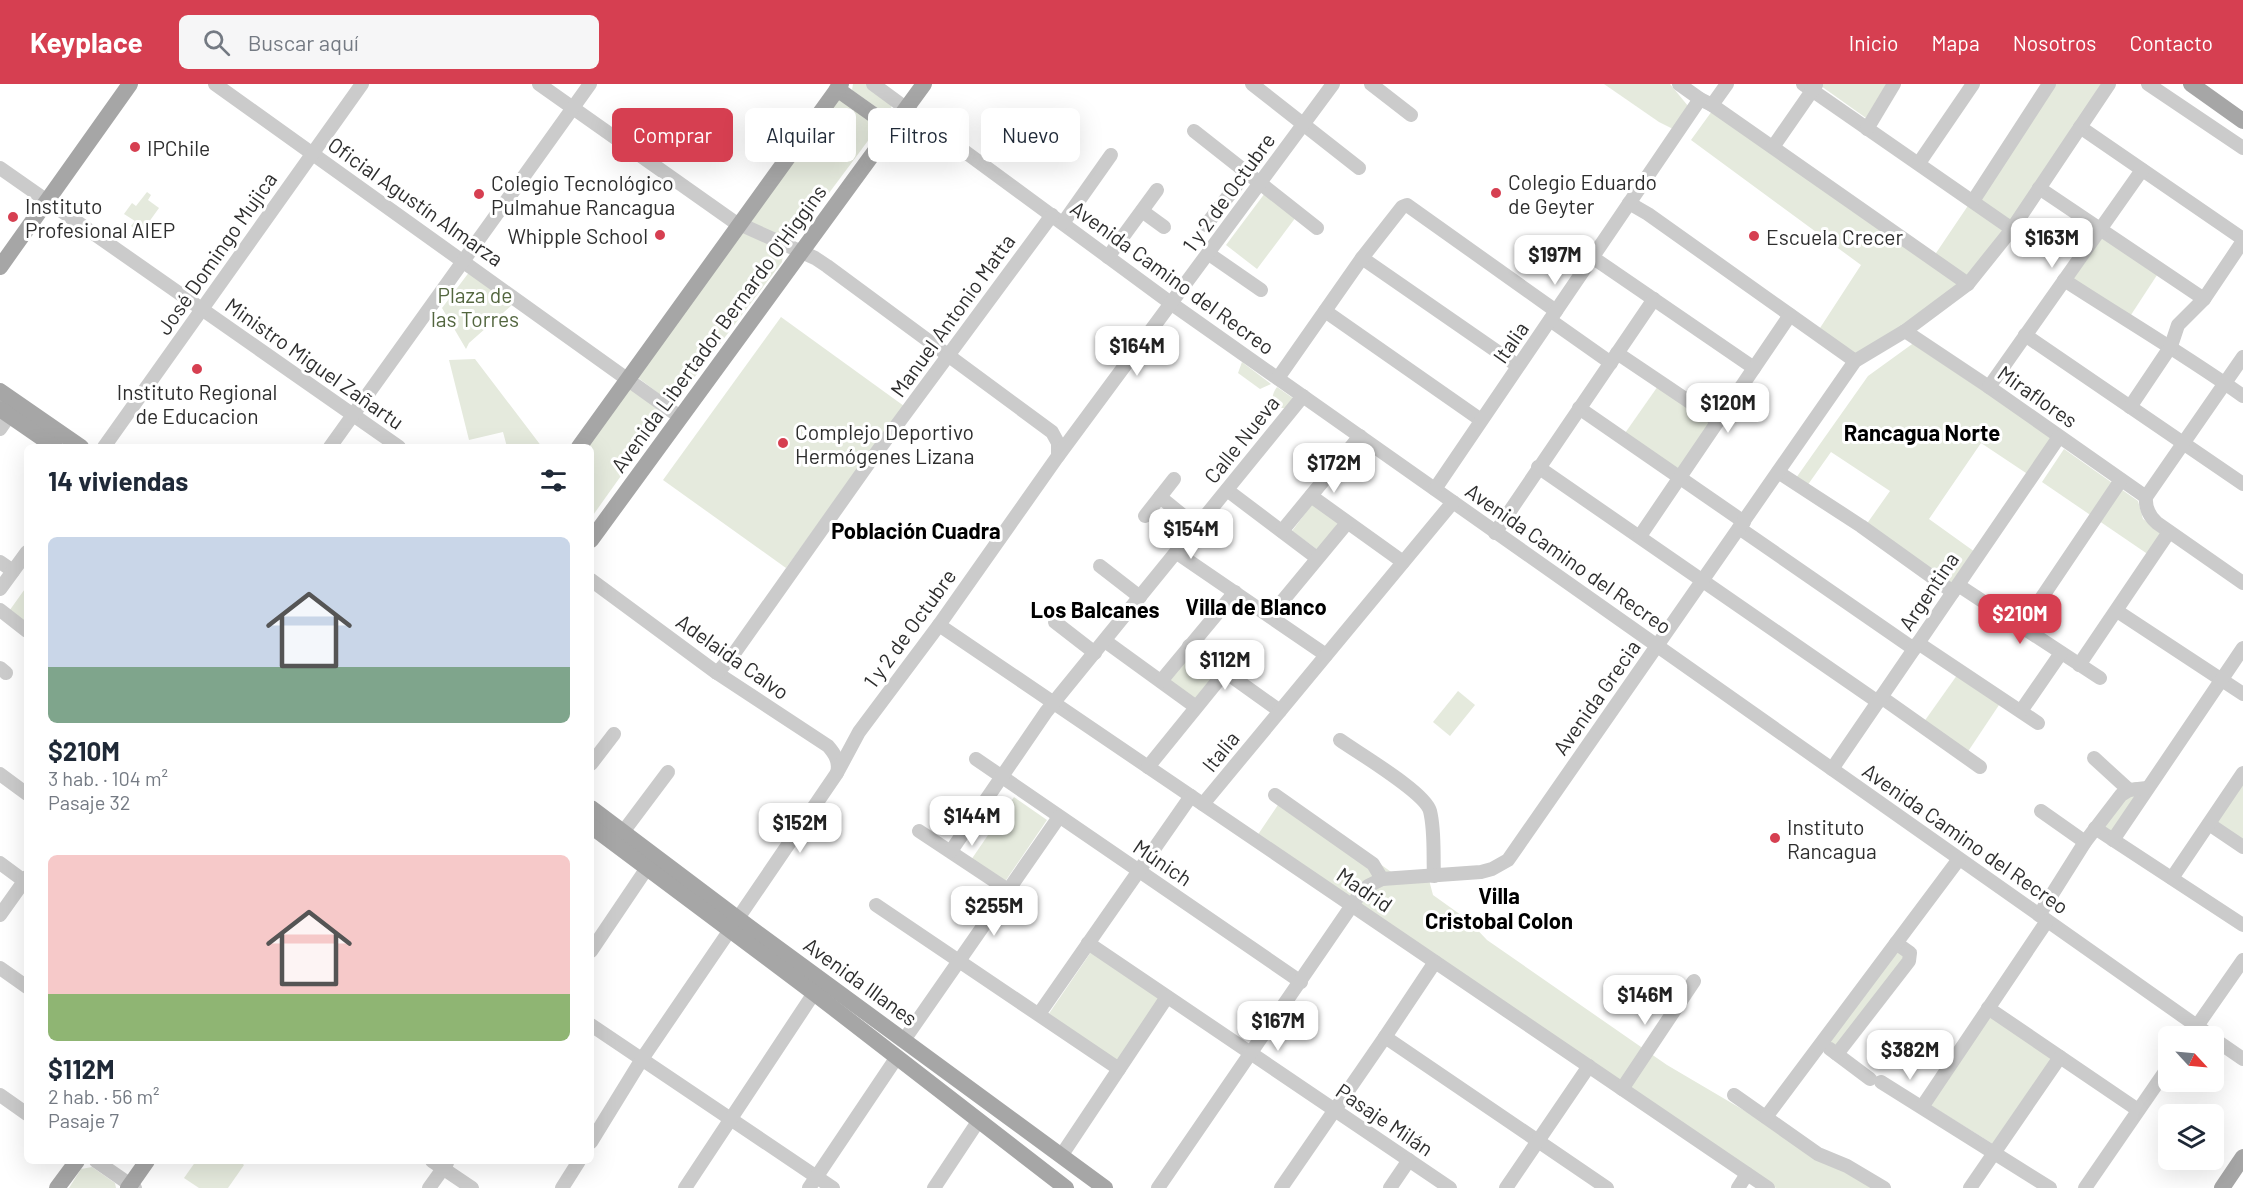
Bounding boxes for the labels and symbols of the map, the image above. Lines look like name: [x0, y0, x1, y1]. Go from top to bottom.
street label: 1 y 2 de Octubre: [1177, 128, 1279, 256]
street label: Oficial Agustín Almarza: [324, 131, 508, 271]
place label: IPChile: [147, 135, 210, 160]
marker: IPChile: [128, 140, 142, 154]
street label: José Domingo Mujica: [150, 167, 282, 339]
place label: Colegio Eduardo de Geyter: [1508, 169, 1657, 218]
place label: Colegio Tecnológico Pulmahue Rancagua: [491, 170, 675, 219]
street label: Avenida Libertador Bernardo O'Higgins: [605, 179, 831, 477]
marker: Colegio Eduardo de Geyter: [1489, 186, 1503, 200]
marker: Colegio Tecnológico Pulmahue Rancagua: [472, 187, 486, 201]
place label: Instituto Profesional AIEP: [25, 193, 175, 242]
street label: Avenida Camino del Recreo: [1066, 195, 1280, 359]
marker: Instituto Profesional AIEP: [6, 210, 20, 224]
pin: $163M: [2010, 218, 2094, 269]
place label: Whipple School: [507, 223, 648, 248]
place label: Escuela Crecer: [1766, 224, 1903, 249]
marker: Whipple School: [653, 228, 667, 242]
street label: Manuel Antonio Matta: [884, 229, 1020, 401]
marker: Escuela Crecer: [1747, 229, 1761, 243]
pin: $197M: [1513, 235, 1597, 286]
park label: Plaza de las Torres: [431, 282, 519, 331]
street label: Ministro Miguel Zañartu: [221, 292, 409, 434]
street label: Italia: [1487, 317, 1533, 367]
pin: $164M: [1095, 326, 1179, 377]
street label: Miraflores: [1994, 360, 2082, 432]
marker: Instituto Regional de Educacion: [190, 362, 204, 376]
place label: Instituto Regional de Educacion: [117, 379, 277, 428]
pin: $120M: [1686, 383, 1770, 434]
street label: Calle Nueva: [1198, 390, 1284, 488]
place label: Complejo Deportivo Hermógenes Lizana: [795, 419, 974, 468]
district label: Rancagua Norte: [1844, 419, 2000, 445]
marker: Complejo Deportivo Hermógenes Lizana: [776, 436, 790, 450]
pin: $172M: [1292, 443, 1376, 494]
street label: Avenida Camino del Recreo: [1461, 477, 1677, 639]
pin: $154M: [1149, 509, 1233, 560]
district label: Población Cuadra: [831, 517, 1001, 543]
street label: Argentina: [1893, 547, 1963, 635]
street label: 1 y 2 de Octubre: [858, 564, 960, 692]
district label: Villa de Blanco: [1185, 593, 1327, 619]
pin: $210M: [1978, 594, 2062, 645]
district label: Los Balcanes: [1030, 596, 1160, 622]
street label: Adelaida Calvo: [672, 608, 794, 704]
street label: Avenida Grecia: [1547, 635, 1645, 759]
pin: $112M: [1183, 640, 1267, 691]
street label: Italia: [1196, 726, 1244, 776]
street label: Avenida Camino del Recreo: [1858, 757, 2074, 919]
pin: $144M: [930, 796, 1014, 847]
pin: $152M: [758, 803, 842, 854]
place label: Instituto Rancagua: [1787, 814, 1877, 863]
marker: Instituto Rancagua: [1768, 831, 1782, 845]
street label: Múnich: [1129, 833, 1197, 891]
street label: Madrid: [1332, 861, 1398, 917]
district label: Villa Cristobal Colon: [1425, 882, 1573, 933]
pin: $255M: [952, 886, 1036, 937]
street label: Avenida Illanes: [799, 931, 923, 1031]
pin: $146M: [1603, 975, 1687, 1026]
pin: $167M: [1236, 1001, 1320, 1052]
north arrow: [2158, 1026, 2224, 1092]
pin: $382M: [1868, 1030, 1952, 1081]
street label: Pasaje Milán: [1332, 1077, 1438, 1161]

